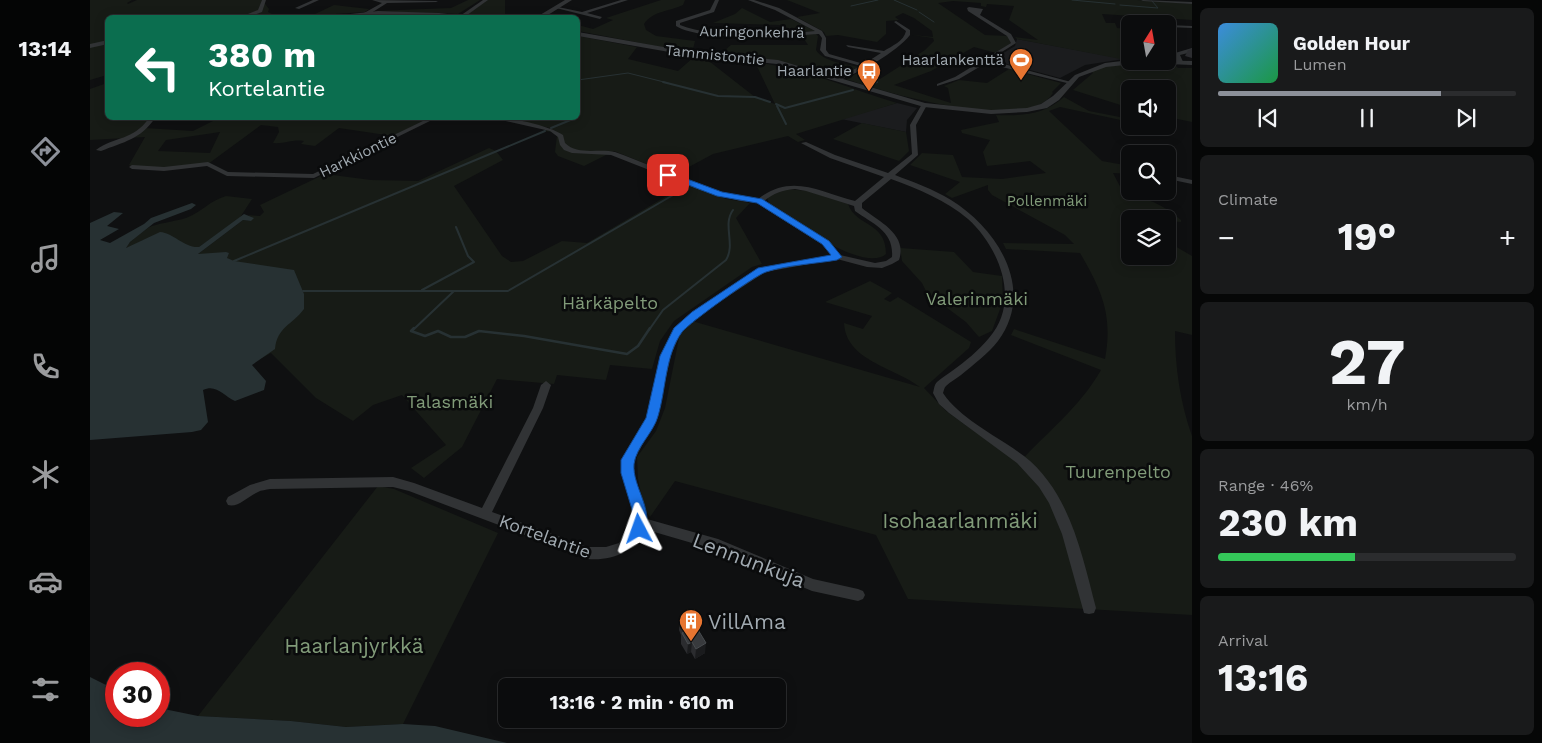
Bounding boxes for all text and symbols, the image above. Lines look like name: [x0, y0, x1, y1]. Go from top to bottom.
north arrow: [1121, 15, 1176, 70]
map controls: [1121, 15, 1176, 265]
street label: Auringonkehrä: [699, 22, 805, 42]
text: Golden Hour: [1293, 32, 1410, 55]
text: 380 m: [208, 34, 316, 76]
icon: left: [125, 35, 190, 100]
text: 13:14: [19, 36, 71, 61]
street label: Tammistontie: [664, 41, 766, 69]
sports icon: Haarlankenttä: [1008, 47, 1034, 81]
place label: Haarlankenttä: [901, 51, 1005, 69]
text: Lumen: [1293, 55, 1347, 74]
bus stop icon: Haarlantie: [856, 58, 882, 92]
place label: Haarlantie: [777, 62, 852, 80]
text: Kortelantie: [208, 76, 325, 101]
button: sound: [1121, 80, 1176, 135]
icon: previous: [1254, 104, 1282, 132]
icon: pause: [1353, 104, 1381, 132]
icon: next: [1452, 104, 1480, 132]
street label: Harkkiontie: [316, 129, 400, 181]
icon: directions: [28, 134, 63, 169]
button: search: [1121, 145, 1176, 200]
pin: [647, 154, 689, 196]
icon: arrive: [654, 161, 682, 189]
text: Climate: [1218, 190, 1278, 209]
park label: Pollenmäki: [1007, 192, 1087, 210]
button: layers: [1121, 210, 1176, 265]
text: 19°: [1338, 215, 1396, 259]
text: −: [1218, 221, 1235, 254]
text: +: [1499, 221, 1516, 254]
icon: music: [28, 241, 63, 276]
park label: Valerinmäki: [926, 288, 1028, 309]
park label: Härkäpelto: [562, 292, 658, 313]
text: 27: [1328, 324, 1406, 400]
icon: phone: [28, 349, 63, 384]
park label: Talasmäki: [407, 391, 493, 412]
text: km/h: [1346, 395, 1388, 414]
icon: climate: [28, 457, 63, 492]
park label: Tuurenpelto: [1065, 461, 1171, 482]
text: Range · 46%: [1218, 476, 1313, 495]
text: 230 km: [1218, 501, 1358, 545]
position arrow: [612, 502, 664, 554]
park label: Isohaarlanmäki: [882, 508, 1038, 533]
street label: Kortelantie: [496, 510, 594, 562]
street label: Lennunkuja: [689, 527, 809, 593]
icon: car: [28, 564, 63, 599]
building icon: VillAma: [678, 608, 704, 642]
place label: VillAma: [708, 609, 786, 634]
text: Arrival: [1218, 631, 1268, 650]
park label: Haarlanjyrkkä: [284, 633, 424, 658]
text: 13:16: [1218, 656, 1308, 700]
speed limit sign: 30: [105, 662, 170, 727]
icon: filters: [28, 672, 63, 707]
text: 13:16 · 2 min · 610 m: [550, 691, 734, 714]

